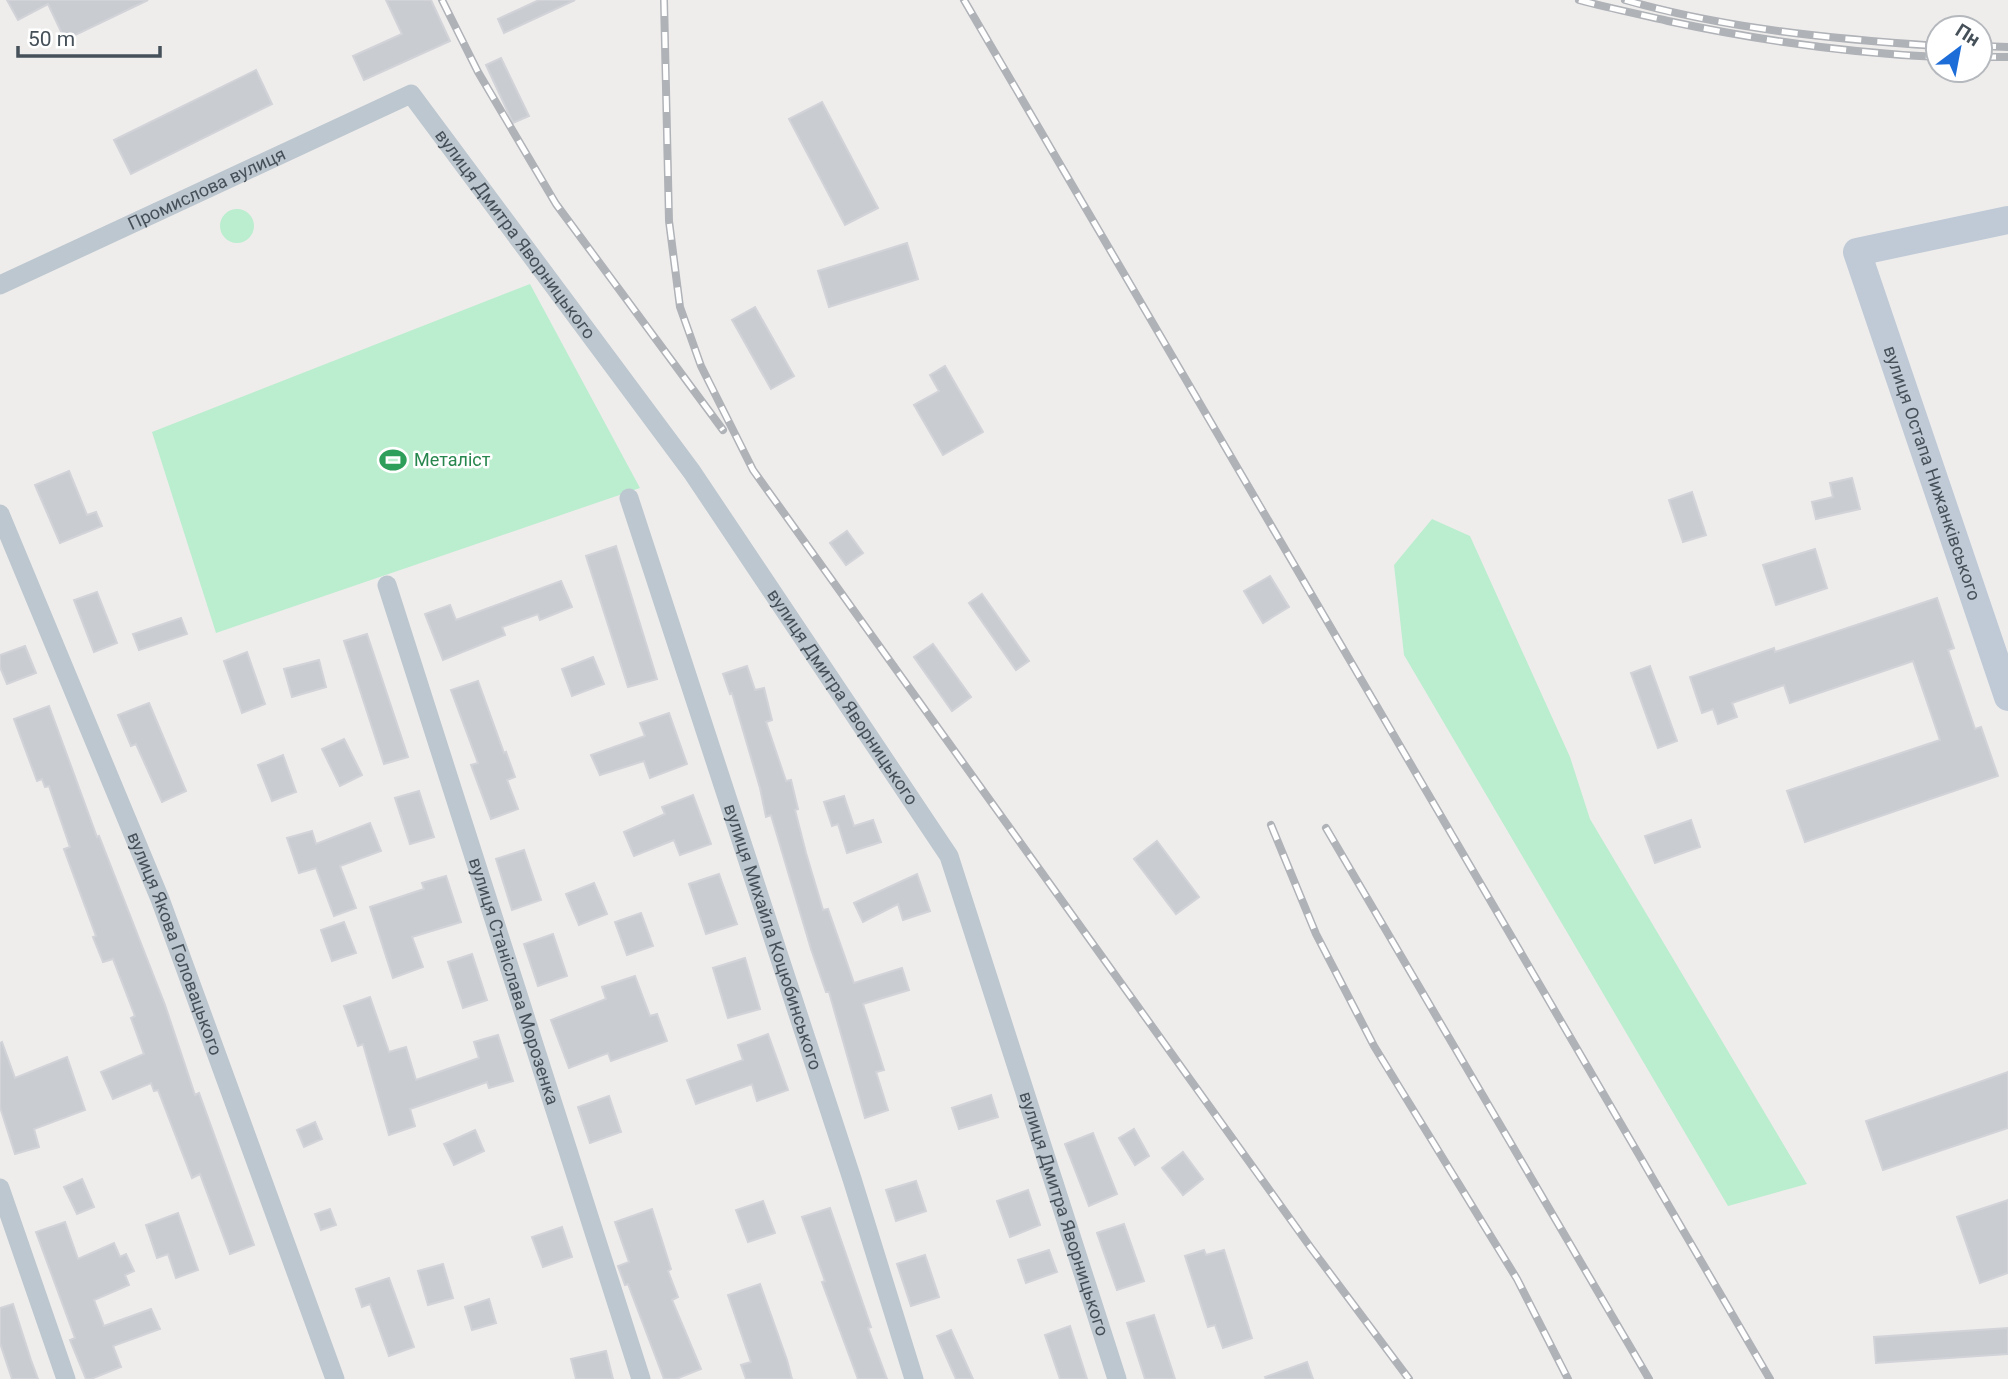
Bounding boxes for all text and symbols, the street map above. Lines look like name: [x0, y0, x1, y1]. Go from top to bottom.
scale bar: [18, 14, 159, 58]
north arrow: [1924, 14, 1994, 84]
text: Пн: [1951, 19, 1984, 51]
text: 50 m: [28, 27, 75, 51]
street label: вулиця Дмитра Яворницького: [431, 125, 600, 343]
street label: Промислова вулиця: [124, 143, 289, 234]
street label: вулиця Остапа Нижанківського: [1880, 343, 1985, 603]
sports icon: Металіст: [378, 445, 408, 475]
place label: Металіст: [414, 449, 491, 470]
street label: вулиця Дмитра Яворницького: [763, 585, 923, 809]
street label: вулиця Михайла Коцюбинського: [720, 801, 827, 1072]
street label: вулиця Якова Головацького: [123, 829, 227, 1058]
street label: вулиця Станіслава Морозенка: [465, 855, 564, 1107]
street label: вулиця Дмитра Яворницького: [1015, 1089, 1113, 1338]

